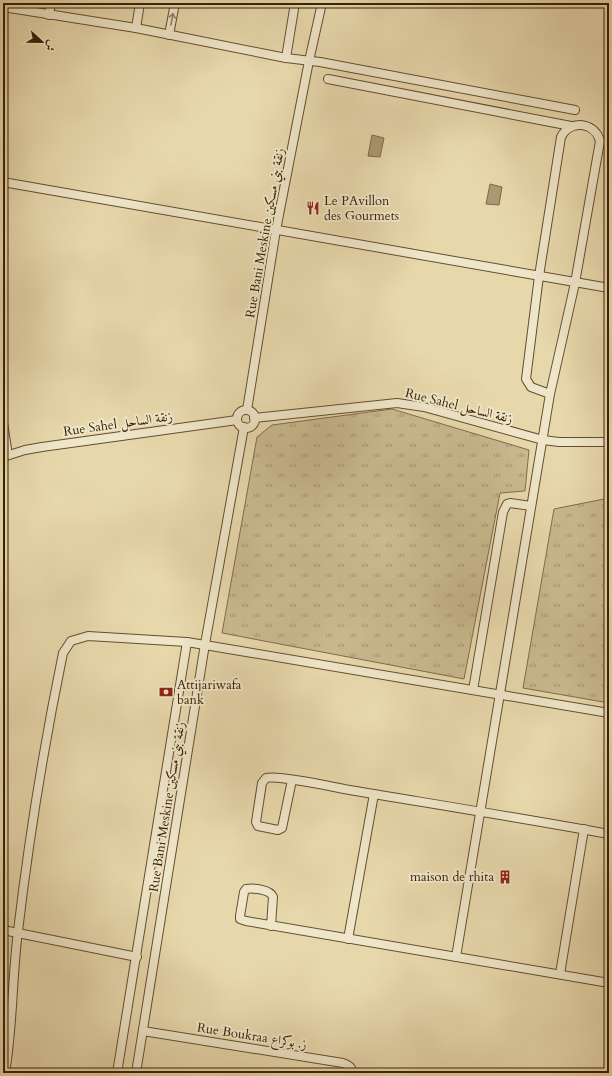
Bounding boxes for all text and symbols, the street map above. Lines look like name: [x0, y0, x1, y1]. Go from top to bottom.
one-way arrow: [168, 13, 176, 26]
north arrow: [22, 22, 62, 62]
text: ش: [42, 38, 60, 54]
street label: Rue Bani Meskine زنقة بني مسكين: [241, 147, 291, 320]
place label: Le PAvillon des Gourmets: [324, 192, 399, 225]
restaurant icon: Le PAvillon des Gourmets: [305, 200, 321, 216]
street label: Rue Sahel زنقة الساحل: [403, 384, 515, 428]
street label: Rue Sahel زنقة الساحل: [62, 407, 174, 441]
place label: Attijariwafa bank: [177, 676, 242, 709]
bank icon: Attijariwafa bank: [158, 684, 174, 700]
street label: Rue Bani Meskine زنقة بني مسكين: [145, 721, 191, 894]
place label: maison de rhita: [410, 868, 494, 886]
building icon: maison de rhita: [497, 869, 513, 885]
street label: Rue Boukraa ز. بوكراع: [196, 1018, 308, 1056]

